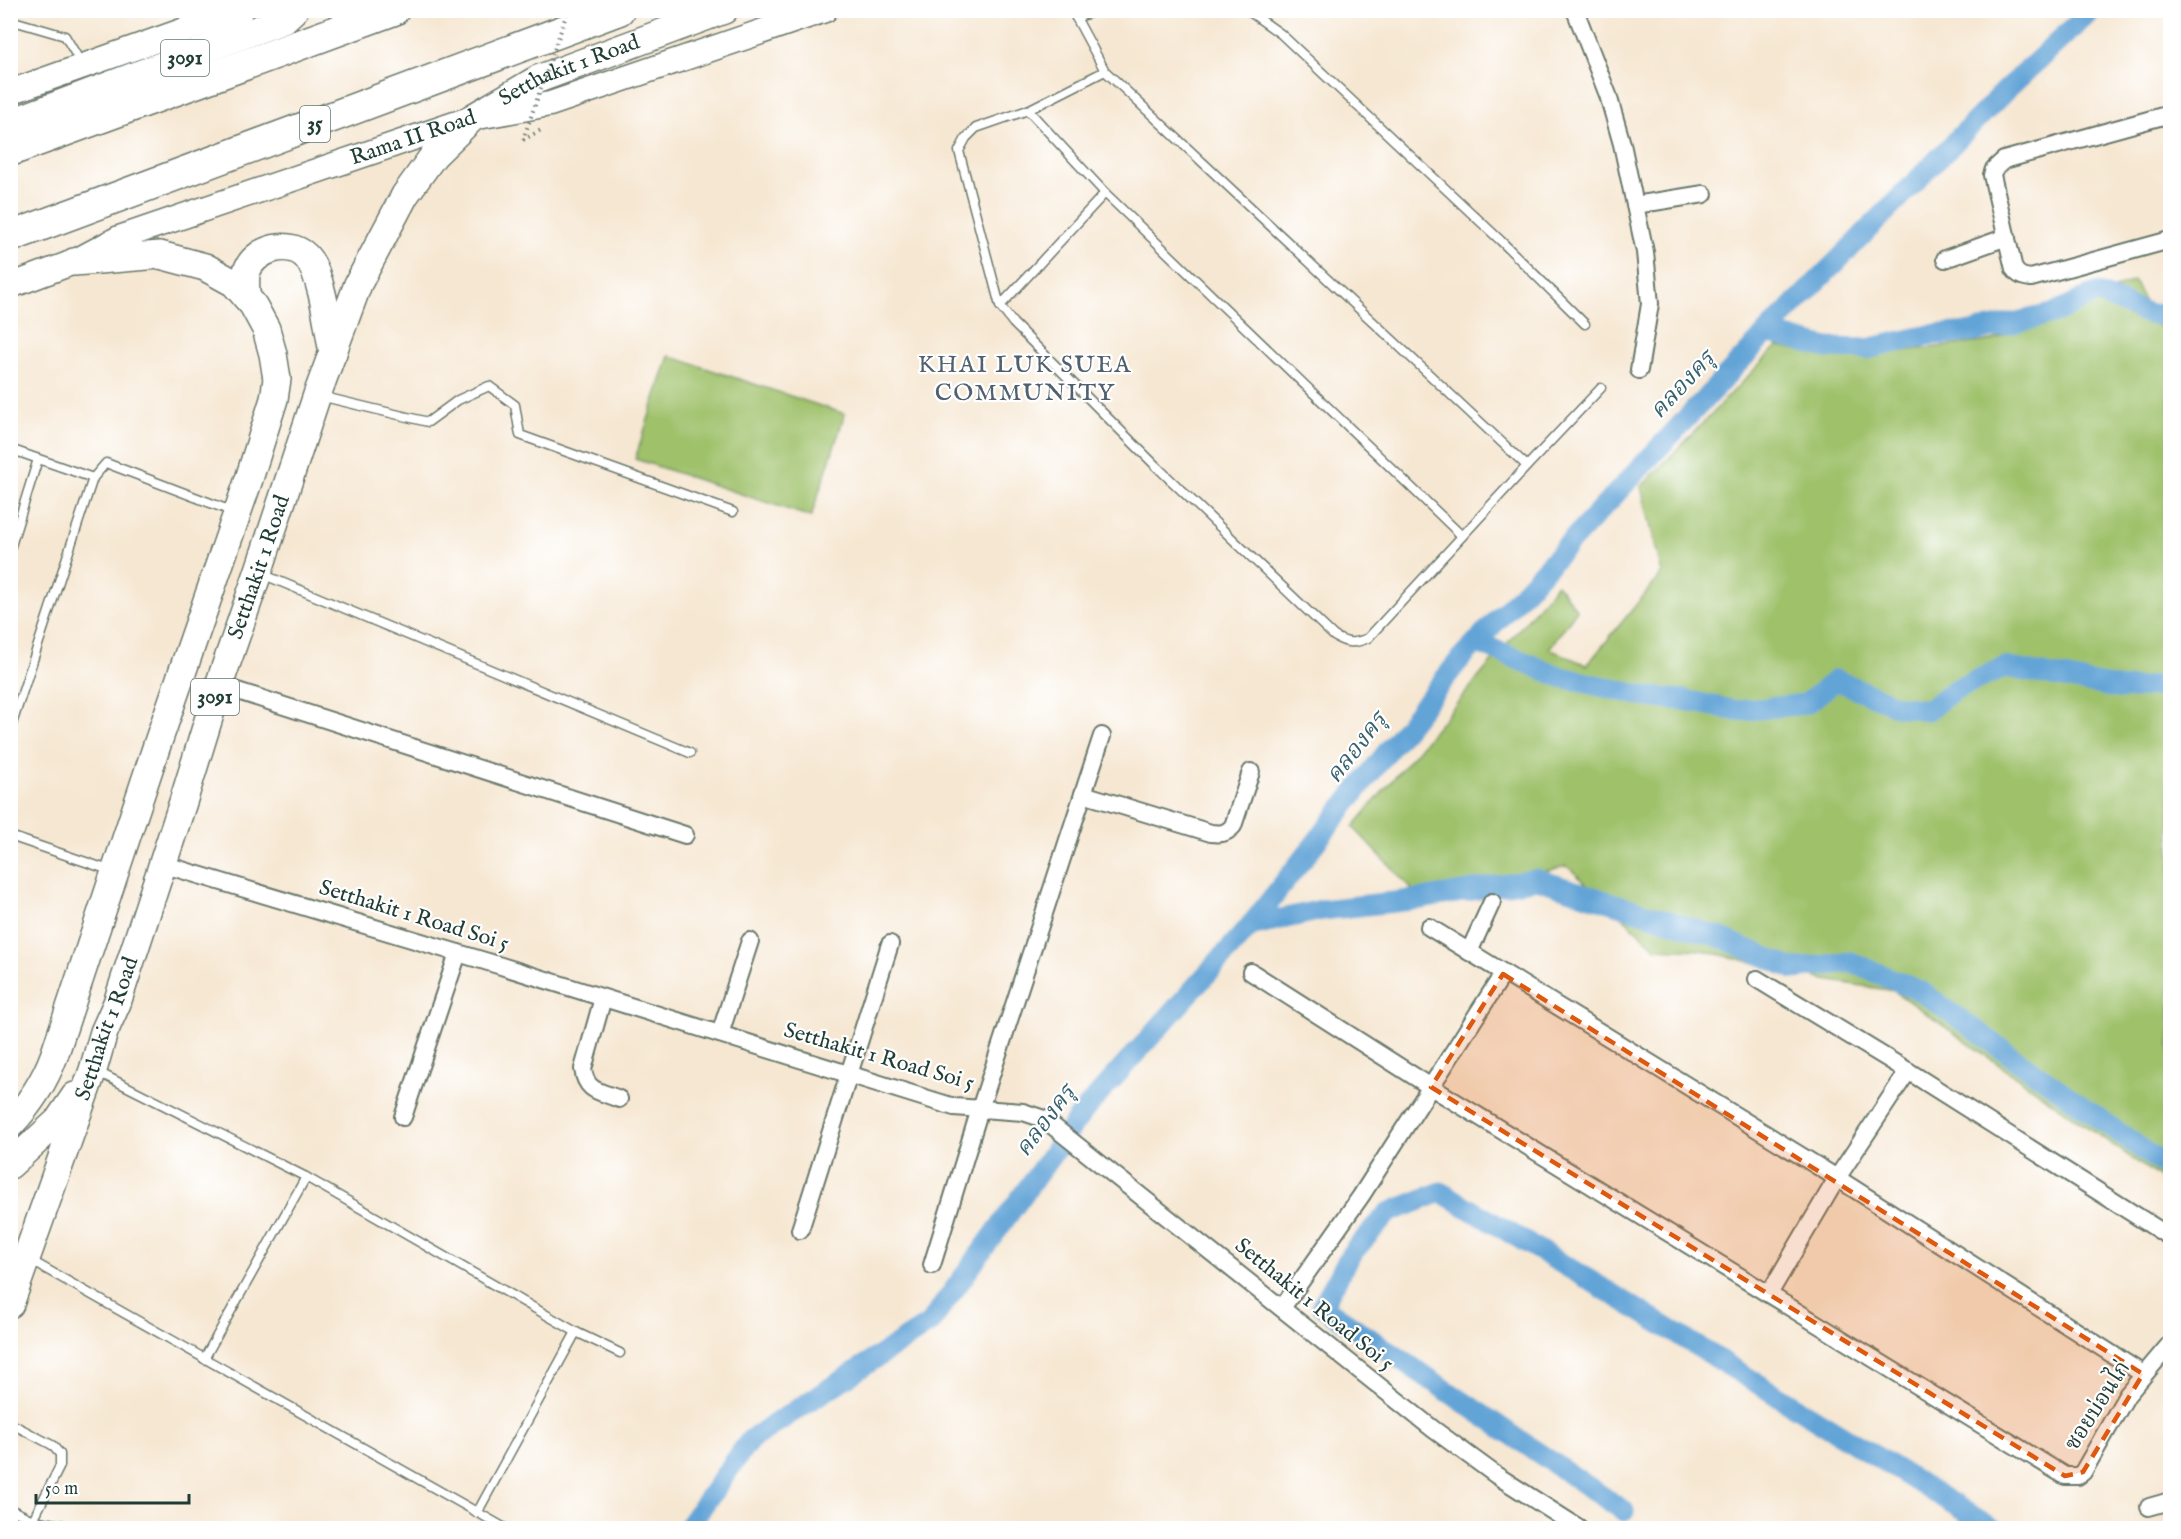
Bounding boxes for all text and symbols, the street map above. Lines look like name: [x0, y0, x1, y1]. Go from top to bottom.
street label: Setthakit 1 Road: [494, 28, 644, 113]
road number: 3091: [161, 40, 209, 76]
street label: Rama II Road: [347, 104, 480, 172]
road number: 35: [300, 106, 330, 142]
water label: คลองครุ: [1643, 343, 1724, 426]
district label: KHAI LUK SUEA COMMUNITY: [918, 350, 1132, 409]
street label: Setthakit 1 Road: [222, 491, 297, 643]
road number: 3091: [191, 679, 239, 715]
water label: คลองครุ: [1319, 704, 1396, 790]
street label: Setthakit 1 Road Soi 5: [316, 874, 512, 958]
street label: Setthakit 1 Road: [69, 953, 145, 1104]
street label: Setthakit 1 Road Soi 5: [781, 1016, 978, 1098]
water label: คลองครุ: [1009, 1077, 1085, 1163]
street label: Setthakit 1 Road Soi 5: [1229, 1232, 1399, 1378]
street label: ซอยบ่อนไก่: [2057, 1355, 2137, 1456]
scale bar: [36, 1467, 189, 1505]
text: 50 m: [45, 1478, 78, 1501]

